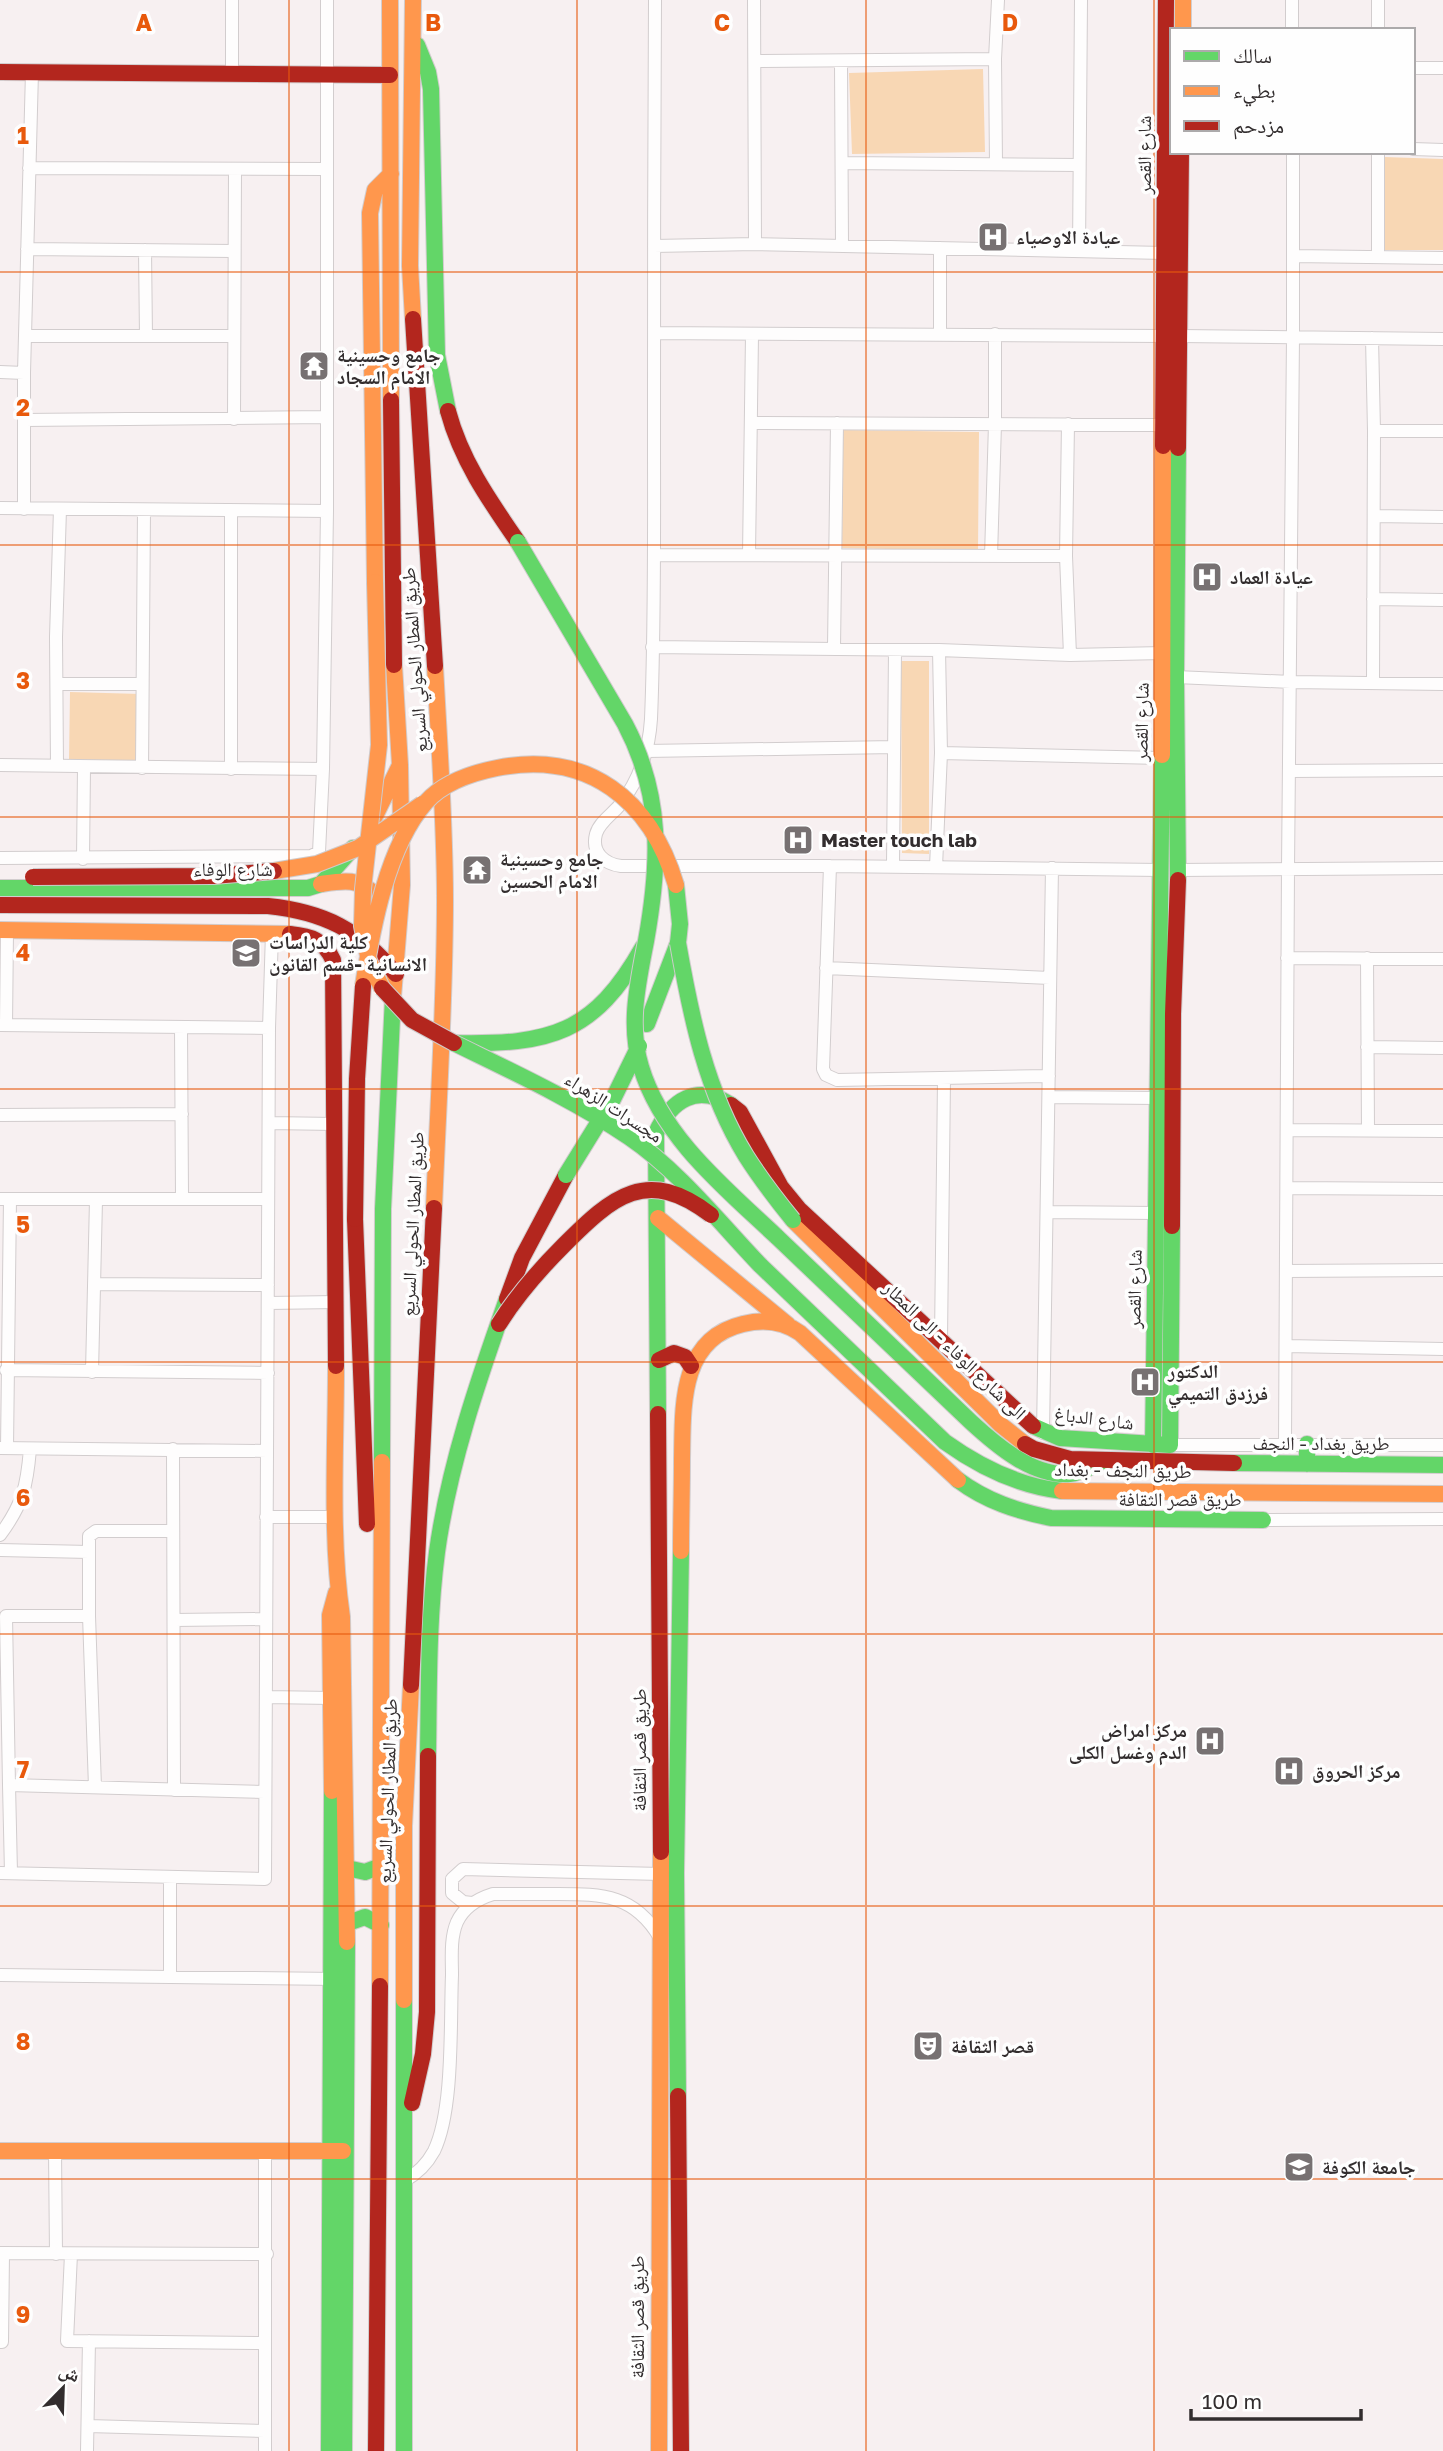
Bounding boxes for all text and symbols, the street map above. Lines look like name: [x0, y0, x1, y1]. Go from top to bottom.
text: A: [136, 8, 153, 36]
text: B: [425, 8, 441, 36]
text: C: [714, 8, 730, 36]
text: D: [1002, 8, 1018, 36]
legend: [1170, 28, 1415, 154]
text: سالك: [1233, 42, 1272, 68]
text: بطيء: [1233, 77, 1276, 107]
text: مزدحم: [1233, 112, 1284, 140]
street label: شارع القصر: [1132, 115, 1156, 196]
text: 1: [17, 121, 29, 149]
hospital icon: عيادة الاوصياء: [976, 220, 1010, 254]
place label: عيادة الاوصياء: [1016, 225, 1121, 249]
place label: جامع وحسينية الامام السجاد: [337, 343, 441, 391]
temple icon: جامع وحسينية الامام السجاد: [297, 349, 331, 383]
text: 2: [16, 393, 30, 421]
hospital icon: عيادة العماد: [1190, 560, 1224, 594]
place label: عيادة العماد: [1230, 565, 1313, 589]
street label: طريق المطار الحولي السريع: [396, 566, 436, 753]
text: 3: [16, 666, 30, 694]
street label: شارع القصر: [1128, 682, 1154, 763]
hospital icon: Master touch lab: [781, 823, 815, 857]
place label: Master touch lab: [821, 828, 977, 851]
place label: جامع وحسينية الامام الحسين: [500, 847, 604, 895]
temple icon: جامع وحسينية الامام الحسين: [460, 853, 494, 887]
street label: شارع الوفاء: [193, 857, 273, 881]
place label: كلية الدراسات الانسانية -قسم القانون: [269, 930, 427, 977]
school or university icon: كلية الدراسات الانسانية -قسم القانون: [229, 936, 263, 970]
text: 4: [16, 938, 30, 966]
street label: مجسرات الزهراء: [561, 1066, 667, 1148]
street label: طريق المطار الحولي السريع: [395, 1131, 433, 1317]
text: 5: [16, 1210, 30, 1238]
street label: شارع القصر: [1121, 1249, 1147, 1330]
street label: الى شارع الوفاء - الى المطار: [878, 1275, 1031, 1424]
place label: الدكتور فرزدق التميمي: [1167, 1359, 1268, 1409]
hospital icon: الدكتور فرزدق التميمي: [1128, 1365, 1162, 1399]
street label: شارع الدباغ: [1053, 1401, 1135, 1435]
street label: طريق بغداد - النجف: [1252, 1431, 1390, 1455]
street label: طريق النجف - بغداد: [1054, 1457, 1192, 1483]
text: 6: [16, 1483, 30, 1511]
street label: طريق قصر الثقافة: [1119, 1487, 1242, 1511]
street label: طريق قصر الثقافة: [627, 1689, 651, 1812]
street label: طريق المطار الحولي السريع: [372, 1698, 406, 1884]
place label: مركز امراض الدم وغسل الكلى: [1069, 1718, 1187, 1766]
hospital icon: مركز امراض الدم وغسل الكلى: [1193, 1724, 1227, 1758]
hospital icon: مركز الحروق: [1272, 1754, 1306, 1788]
text: 7: [17, 1755, 29, 1783]
place label: مركز الحروق: [1312, 1759, 1401, 1783]
text: 8: [16, 2027, 30, 2055]
theatre icon: قصر الثقافة: [911, 2029, 945, 2063]
place label: قصر الثقافة: [951, 2034, 1034, 2057]
school or university icon: جامعة الكوفة: [1282, 2150, 1316, 2184]
place label: جامعة الكوفة: [1322, 2155, 1416, 2178]
street label: طريق قصر الثقافة: [625, 2256, 649, 2379]
text: 9: [16, 2300, 30, 2328]
north arrow: [28, 2353, 98, 2423]
text: ش: [56, 2357, 84, 2387]
scale bar: [1191, 2378, 1361, 2422]
text: 100 m: [1202, 2388, 1262, 2414]

